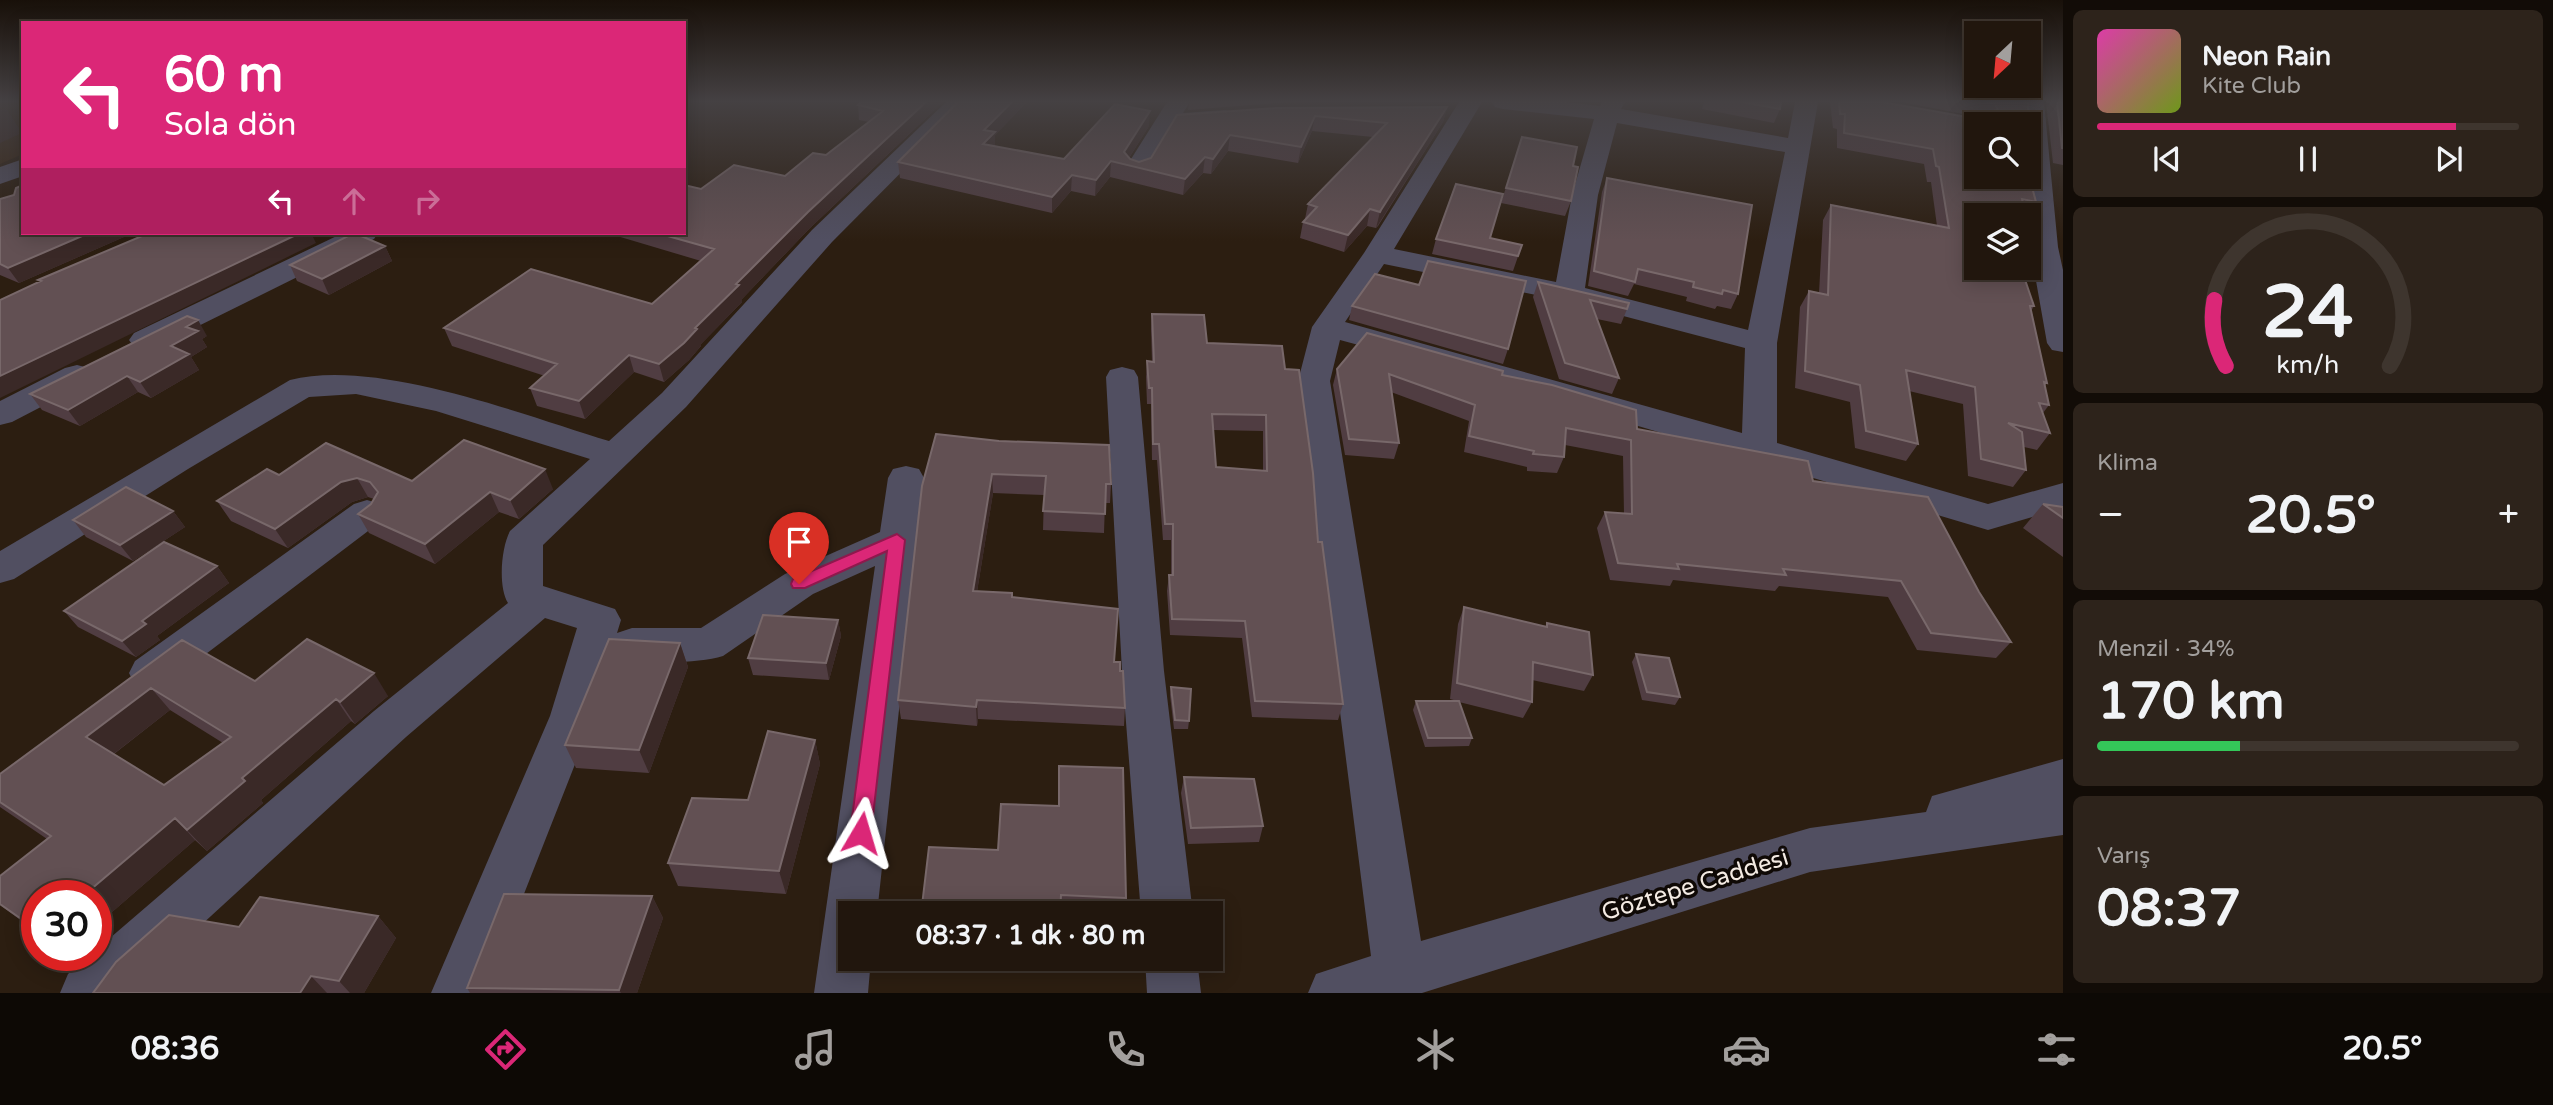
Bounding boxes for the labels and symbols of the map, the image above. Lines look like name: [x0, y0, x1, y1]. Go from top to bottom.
north arrow: [1964, 21, 2040, 98]
pin: [769, 512, 829, 584]
position arrow: [824, 796, 898, 870]
street label: Göztepe Caddesi: [1598, 843, 1792, 927]
speed limit sign: 30: [21, 880, 112, 971]

